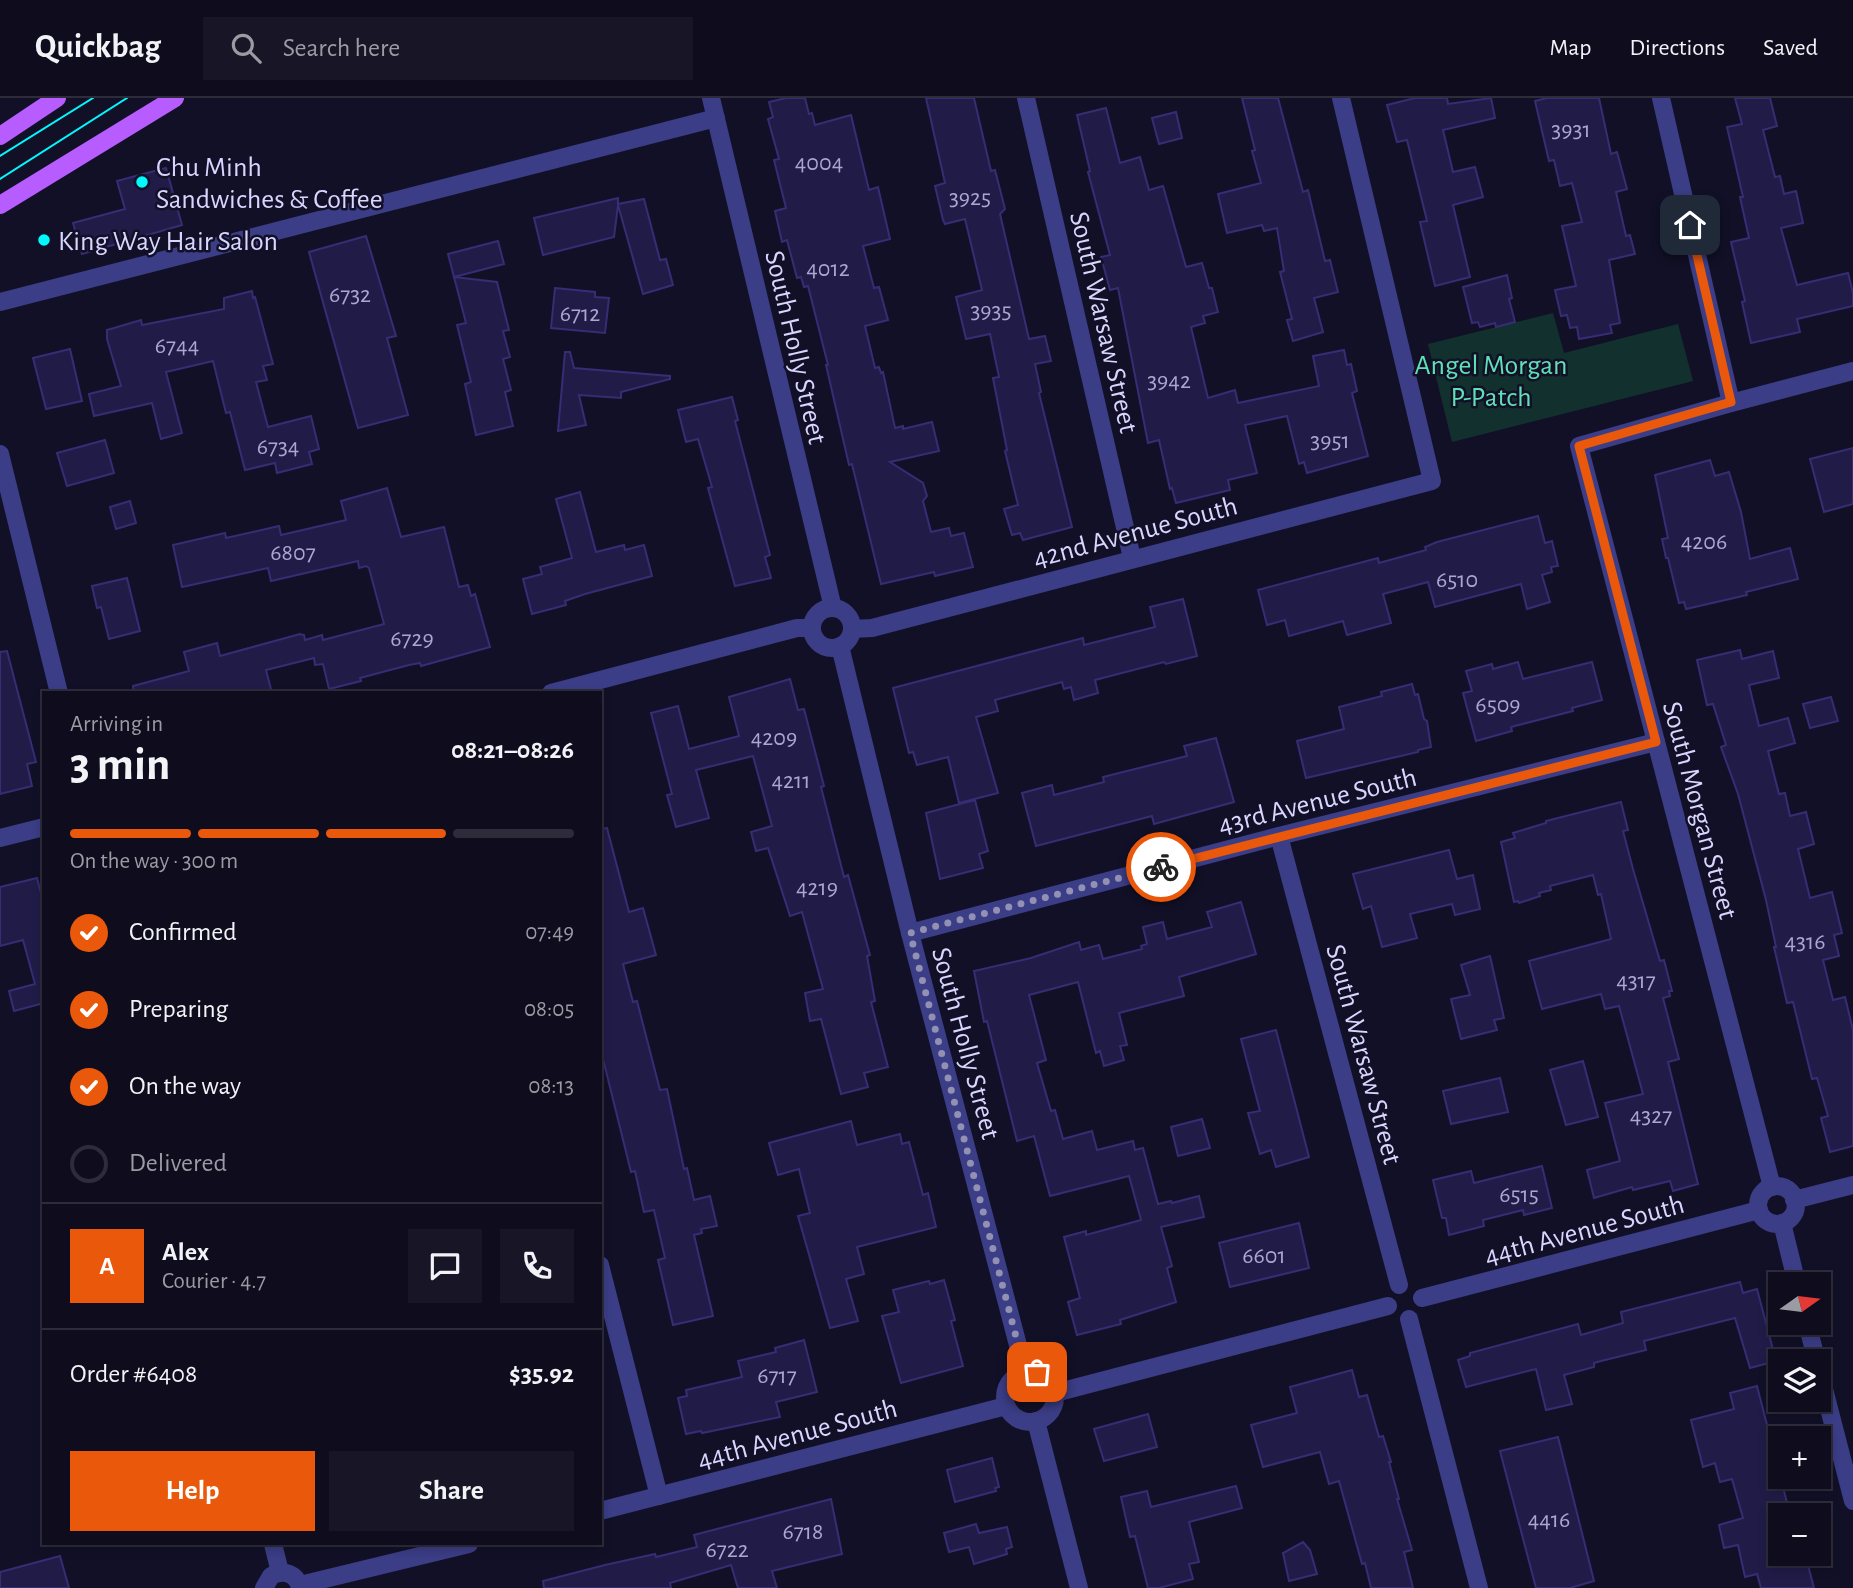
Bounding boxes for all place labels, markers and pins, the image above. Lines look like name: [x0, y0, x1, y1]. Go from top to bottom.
place label: Chu Minh Sandwiches & Coffee: [156, 154, 383, 214]
marker: Chu Minh Sandwiches & Coffee: [134, 174, 150, 190]
pin: [1660, 195, 1720, 255]
place label: King Way Hair Salon: [58, 228, 278, 256]
marker: King Way Hair Salon: [36, 232, 52, 248]
pin: [1007, 1342, 1067, 1402]

